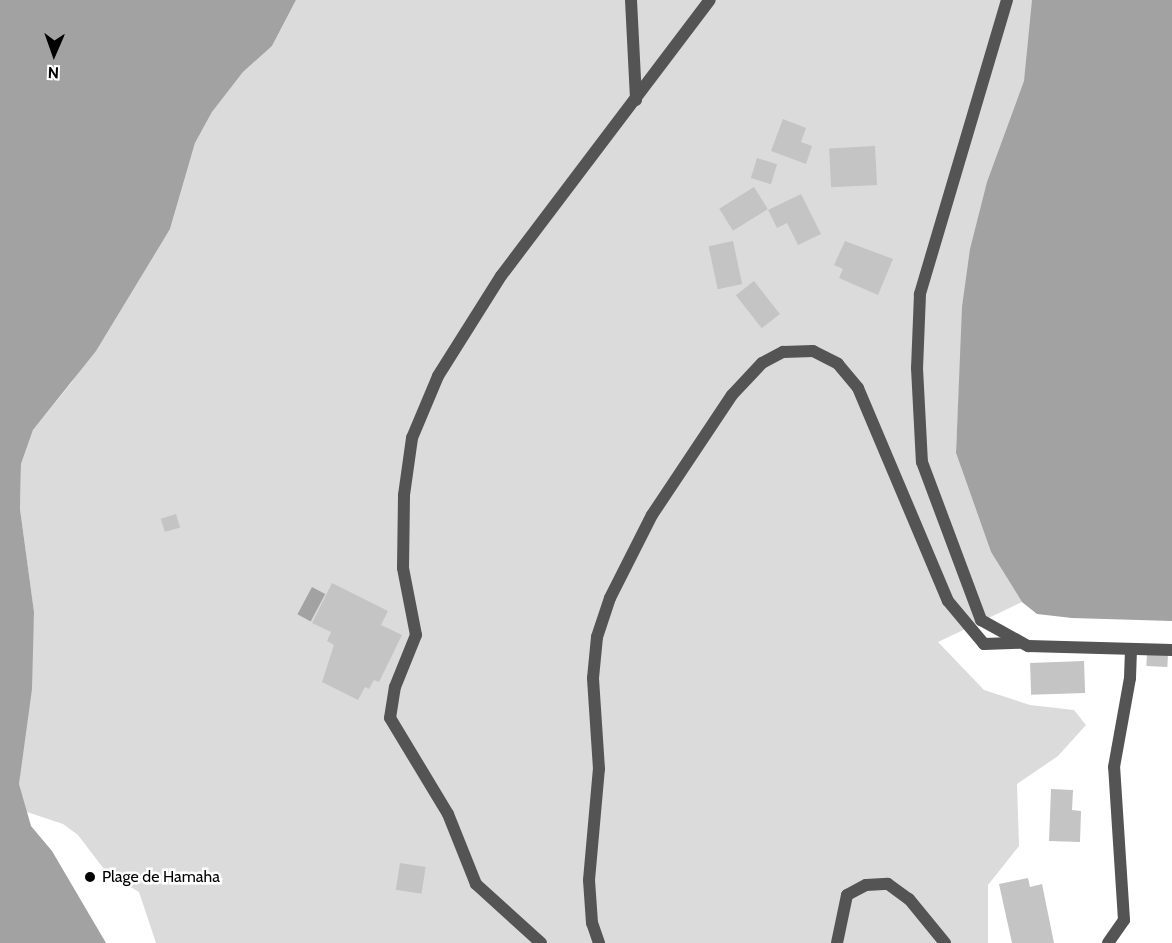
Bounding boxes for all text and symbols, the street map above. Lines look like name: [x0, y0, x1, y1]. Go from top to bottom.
north arrow: [24, 24, 84, 84]
text: N: [47, 63, 59, 82]
place label: Plage de Hamaha: [102, 867, 220, 887]
marker: Plage de Hamaha: [83, 870, 97, 884]

